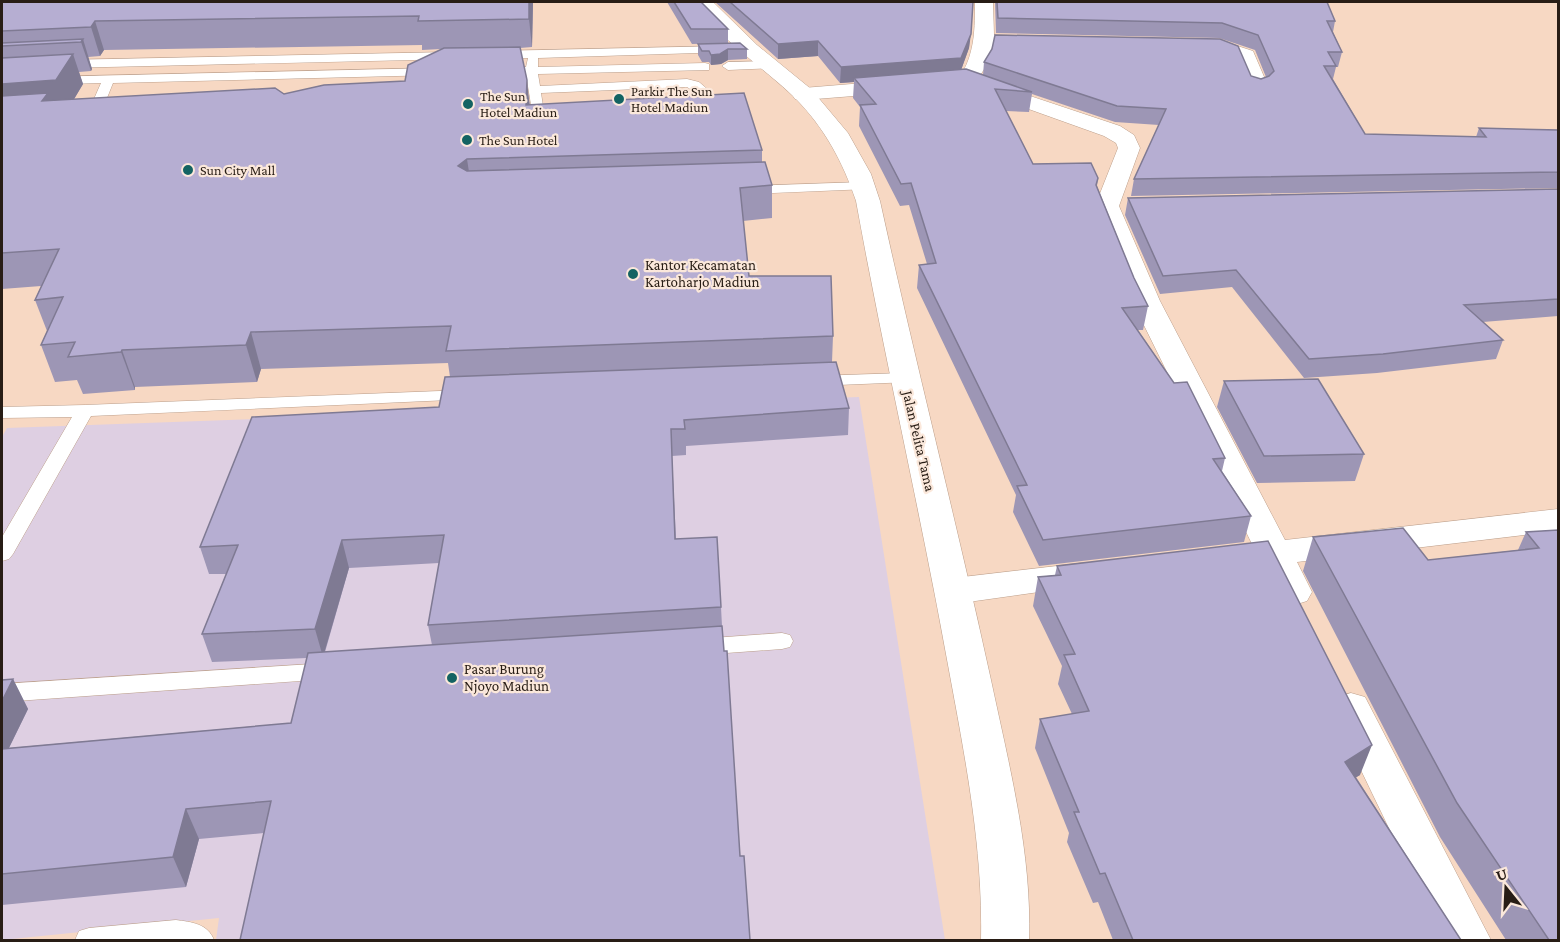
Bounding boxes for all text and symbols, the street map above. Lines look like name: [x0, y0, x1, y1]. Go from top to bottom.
place label: Parkir The Sun Hotel Madiun: [631, 83, 713, 115]
place label: The Sun Hotel Madiun: [480, 88, 558, 120]
marker: Parkir The Sun Hotel Madiun: [612, 92, 626, 106]
marker: The Sun Hotel Madiun: [461, 97, 475, 111]
place label: The Sun Hotel: [479, 132, 558, 148]
marker: The Sun Hotel: [460, 133, 474, 147]
place label: Sun City Mall: [200, 162, 275, 178]
marker: Sun City Mall: [181, 163, 195, 177]
place label: Kantor Kecamatan Kartoharjo Madiun: [645, 257, 760, 291]
marker: Kantor Kecamatan Kartoharjo Madiun: [626, 267, 640, 281]
street label: Jalan Pelita Tama: [898, 387, 938, 493]
place label: Pasar Burung Njoyo Madiun: [464, 661, 549, 695]
marker: Pasar Burung Njoyo Madiun: [445, 671, 459, 685]
north arrow: [1476, 858, 1536, 918]
text: U: [1494, 864, 1509, 884]

